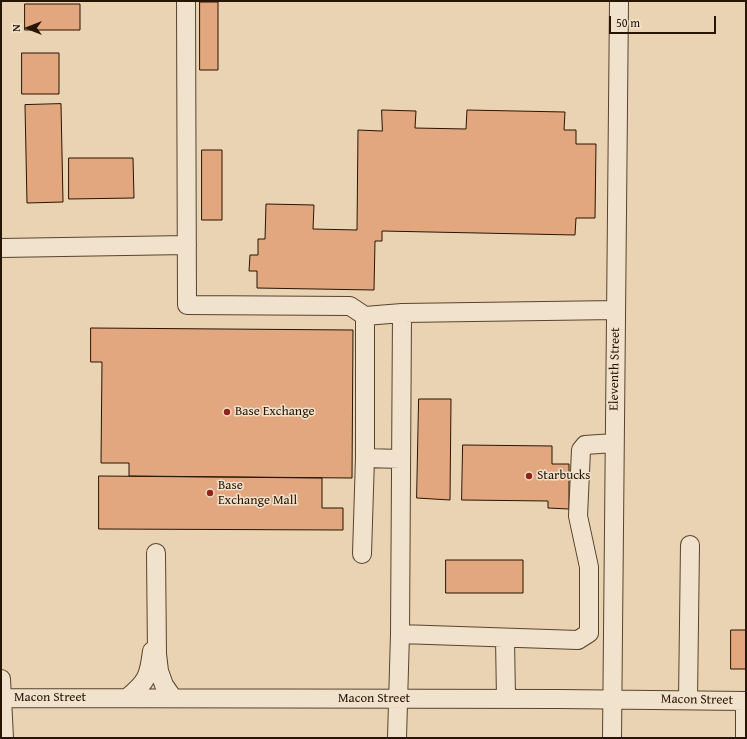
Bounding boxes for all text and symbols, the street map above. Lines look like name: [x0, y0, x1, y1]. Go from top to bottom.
north arrow: [8, 8, 48, 48]
scale bar: [611, 8, 718, 34]
text: 50 m: [616, 14, 640, 31]
text: N: [8, 24, 24, 32]
street label: Eleventh Street: [606, 327, 624, 411]
place label: Base Exchange: [235, 404, 315, 420]
marker: Base Exchange: [222, 407, 232, 417]
place label: Starbucks: [537, 468, 591, 484]
marker: Starbucks: [524, 471, 534, 481]
place label: Base Exchange Mall: [218, 478, 297, 509]
marker: Base Exchange Mall: [205, 488, 215, 498]
street label: Macon Street: [14, 690, 86, 706]
street label: Macon Street: [338, 691, 410, 707]
street label: Macon Street: [661, 692, 733, 708]

